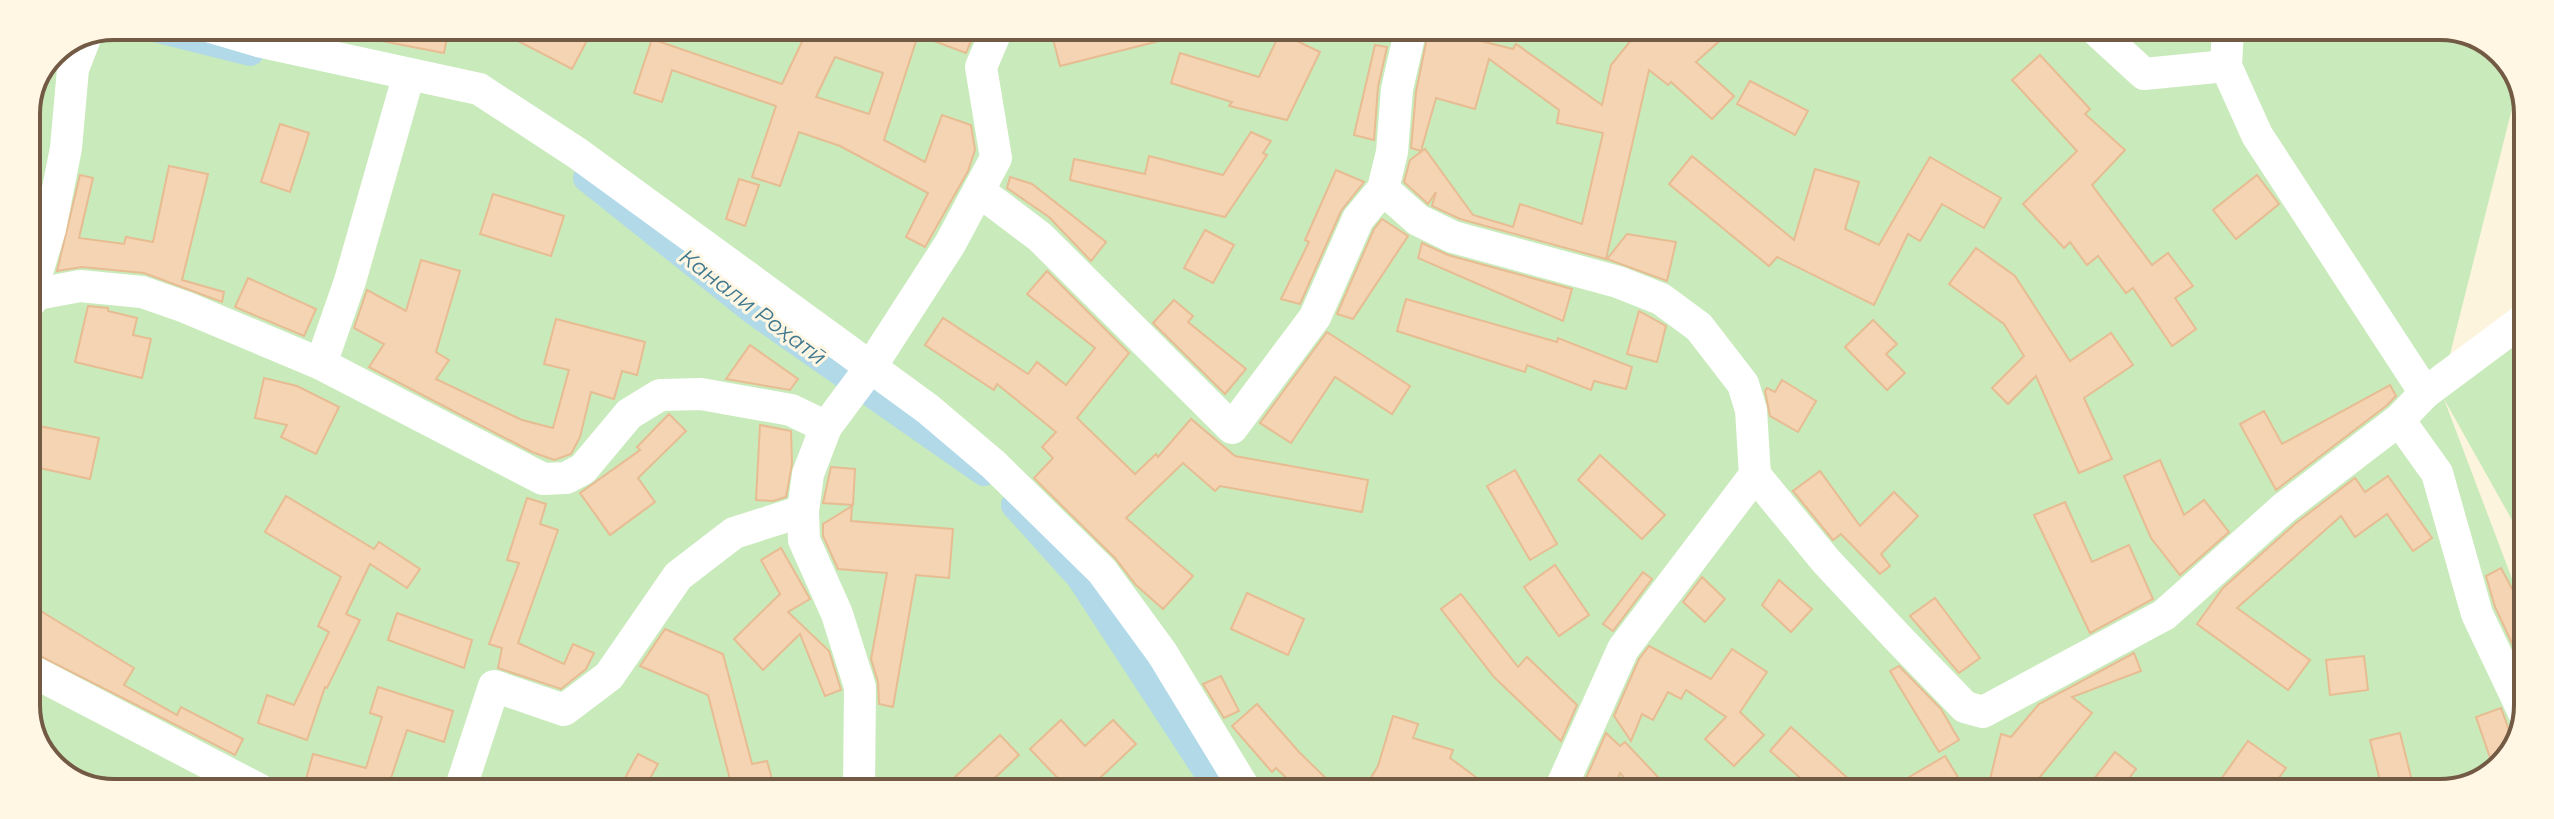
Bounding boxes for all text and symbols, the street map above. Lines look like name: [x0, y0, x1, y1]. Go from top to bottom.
water label: Канали Роҳатӣ: [674, 243, 832, 371]

